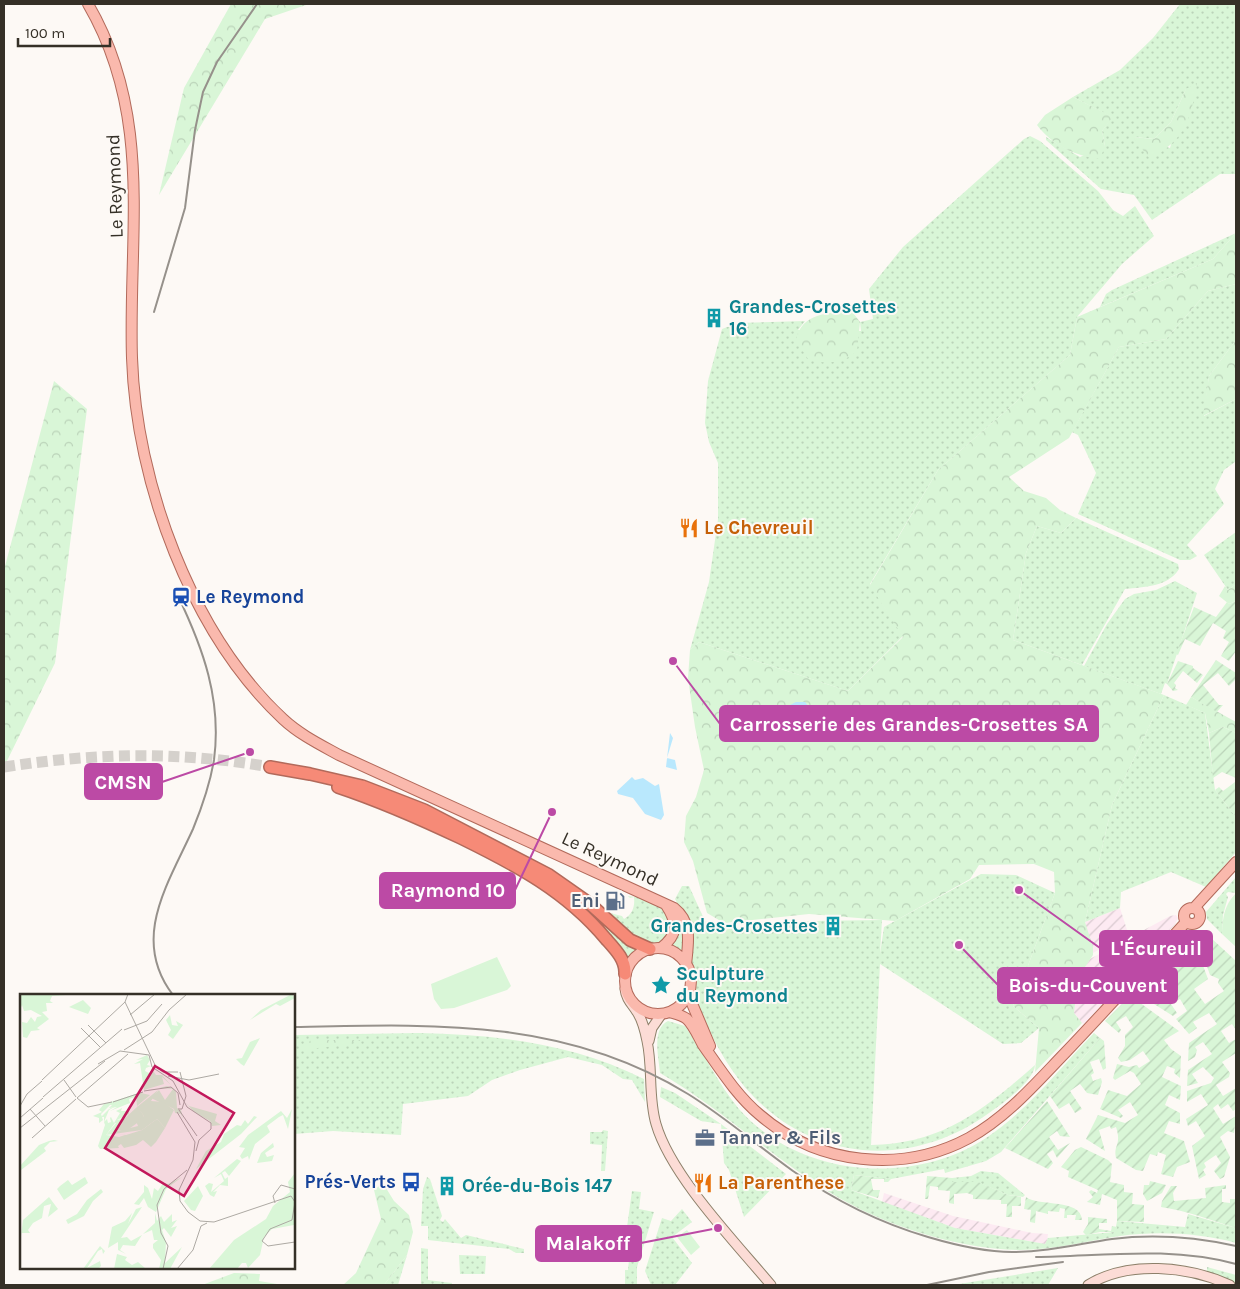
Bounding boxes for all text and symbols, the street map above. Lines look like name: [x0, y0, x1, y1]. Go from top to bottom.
scale bar: [18, 15, 110, 47]
text: 100 m: [25, 24, 65, 42]
street label: Le Reymond: [102, 134, 128, 238]
place label: Grandes-Crosettes 16: [729, 296, 897, 340]
building icon: Grandes-Crosettes 16: [703, 307, 725, 329]
restaurant icon: Le Chevreuil: [678, 517, 700, 539]
place label: Le Chevreuil: [704, 517, 814, 539]
station icon: Le Reymond: [170, 586, 192, 608]
place label: Le Reymond: [196, 586, 304, 608]
callout: Carrosserie des Grandes-Crosettes SA: [720, 706, 1098, 741]
text: Carrosserie des Grandes-Crosettes SA: [730, 713, 1089, 736]
callout: CMSN: [85, 764, 162, 799]
text: CMSN: [94, 771, 152, 794]
street label: Le Reymond: [558, 827, 662, 891]
callout: Raymond 10: [380, 873, 515, 908]
text: Raymond 10: [391, 879, 505, 902]
place label: Eni: [571, 890, 600, 912]
fuel station icon: Eni: [604, 890, 626, 912]
place label: Grandes-Crosettes: [650, 915, 818, 937]
building icon: Grandes-Crosettes: [822, 915, 844, 937]
callout: L'Écureuil: [1100, 931, 1212, 966]
text: L'Écureuil: [1110, 935, 1202, 960]
place label: Sculpture du Reymond: [676, 963, 789, 1007]
callout: Bois-du-Couvent: [998, 968, 1177, 1003]
place icon: Sculpture du Reymond: [650, 974, 672, 996]
text: Bois-du-Couvent: [1008, 974, 1168, 997]
inset map: [20, 994, 295, 1269]
office icon: Tanner & Fils: [694, 1127, 716, 1149]
place label: Tanner & Fils: [720, 1127, 841, 1149]
place label: Prés-Verts: [305, 1171, 396, 1193]
bus stop icon: Prés-Verts: [400, 1171, 422, 1193]
restaurant icon: La Parenthese: [692, 1172, 714, 1194]
place label: La Parenthese: [718, 1172, 844, 1194]
building icon: Orée-du-Bois 147: [436, 1175, 458, 1197]
place label: Orée-du-Bois 147: [462, 1175, 613, 1197]
callout: Malakoff: [536, 1226, 641, 1261]
text: Malakoff: [546, 1232, 631, 1255]

